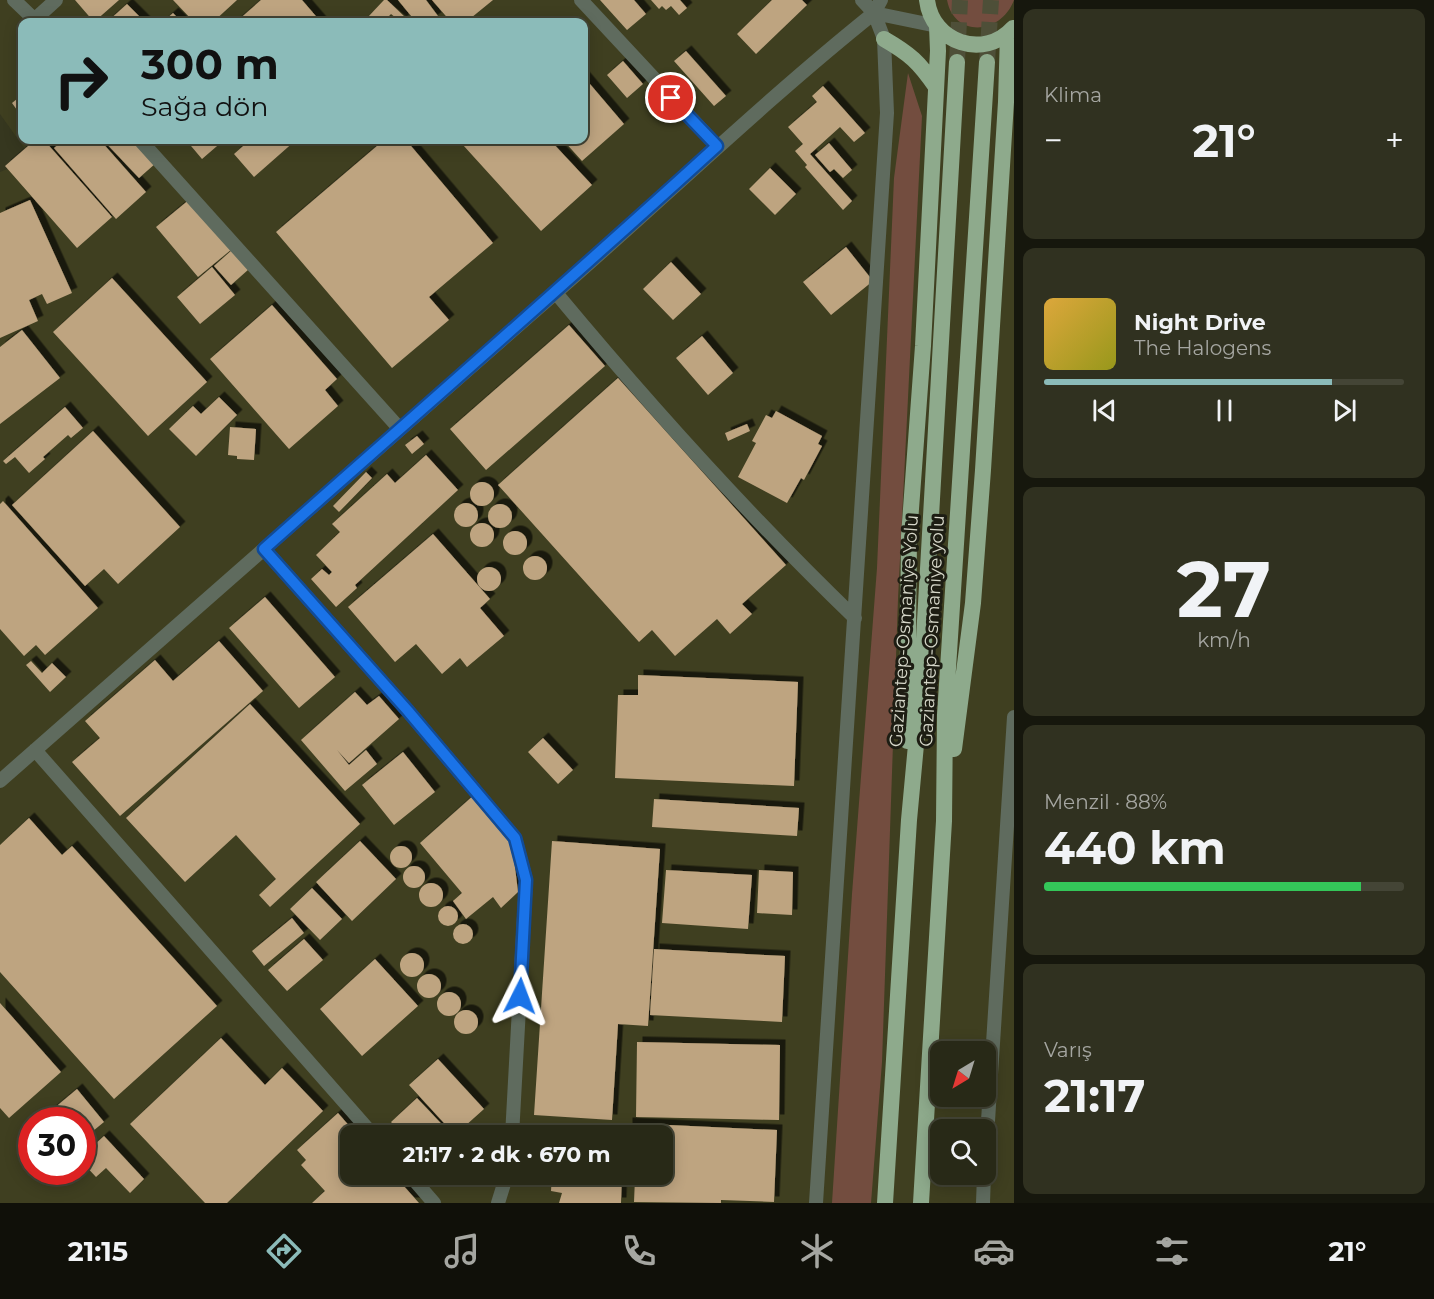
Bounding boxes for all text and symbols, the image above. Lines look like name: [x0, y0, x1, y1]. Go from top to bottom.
text: 300 m: [141, 38, 279, 90]
icon: right: [42, 42, 120, 120]
pin: [645, 72, 696, 123]
icon: arrive: [654, 81, 687, 114]
text: Klima: [1044, 83, 1102, 107]
text: Sağa dön: [141, 90, 269, 123]
text: 21°: [1192, 113, 1256, 168]
text: −: [1044, 120, 1063, 160]
text: +: [1385, 120, 1404, 160]
text: Night Drive: [1134, 309, 1266, 336]
text: The Halogens: [1134, 336, 1271, 360]
icon: previous: [1088, 394, 1121, 427]
icon: pause: [1208, 394, 1241, 427]
icon: next: [1328, 394, 1361, 427]
street label: Gaziantep-Osmaniye Yolu: [885, 514, 923, 748]
street label: Gaziantep-Osmaniye yolu: [915, 515, 949, 747]
text: 27: [1177, 541, 1271, 637]
text: km/h: [1197, 628, 1251, 652]
text: Menzil · 88%: [1044, 790, 1167, 814]
text: 440 km: [1044, 820, 1226, 875]
position arrow: [488, 964, 552, 1028]
text: Varış: [1044, 1038, 1092, 1062]
north arrow: [930, 1041, 996, 1107]
map controls: [930, 1041, 996, 1185]
text: 21:17: [1044, 1068, 1146, 1123]
speed limit sign: 30: [18, 1107, 96, 1185]
button: search: [930, 1119, 996, 1185]
text: 21:17 · 2 dk · 670 m: [402, 1141, 611, 1168]
icon: directions: [263, 1230, 305, 1272]
icon: music: [441, 1230, 483, 1272]
icon: phone: [618, 1230, 660, 1272]
icon: climate: [796, 1230, 838, 1272]
icon: car: [973, 1230, 1015, 1272]
icon: filters: [1151, 1230, 1193, 1272]
text: 21:15: [68, 1235, 128, 1268]
text: 21°: [1328, 1235, 1366, 1268]

